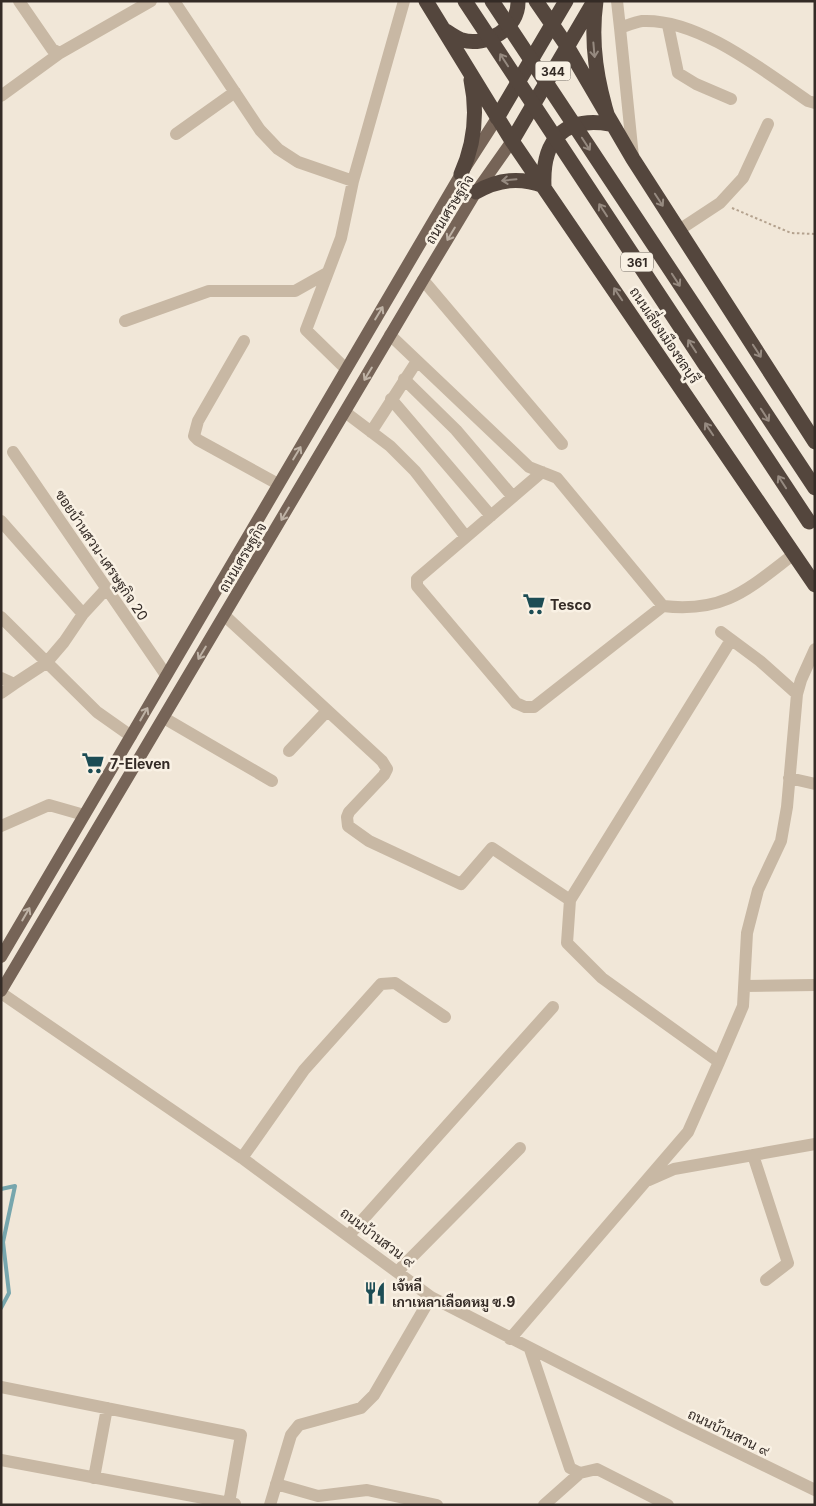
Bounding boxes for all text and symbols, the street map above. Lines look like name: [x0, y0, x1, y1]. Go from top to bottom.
one-way arrow: [589, 41, 599, 57]
one-way arrow: [498, 54, 508, 68]
road number: 344: [536, 61, 570, 80]
one-way arrow: [581, 137, 591, 151]
street label: ถนนเศรษฐกิจ: [421, 171, 478, 247]
one-way arrow: [502, 176, 518, 185]
one-way arrow: [654, 192, 664, 206]
one-way arrow: [598, 204, 608, 218]
one-way arrow: [445, 226, 455, 240]
road number: 361: [621, 252, 653, 272]
one-way arrow: [671, 272, 681, 286]
street label: ถนนเลี่ยงเมืองชลบุรี: [625, 282, 706, 388]
one-way arrow: [613, 287, 623, 301]
one-way arrow: [375, 307, 385, 321]
one-way arrow: [687, 339, 698, 353]
one-way arrow: [751, 344, 762, 358]
one-way arrow: [362, 366, 372, 380]
one-way arrow: [760, 408, 771, 422]
one-way arrow: [704, 422, 714, 436]
one-way arrow: [292, 447, 302, 461]
one-way arrow: [777, 475, 787, 489]
street label: ซอยบ้านสวน-เศรษฐกิจ 20: [51, 486, 152, 624]
one-way arrow: [280, 506, 290, 520]
street label: ถนนเศรษฐกิจ: [215, 519, 270, 595]
supermarket icon: Tesco: [521, 591, 547, 617]
place label: Tesco: [550, 596, 592, 613]
one-way arrow: [197, 646, 207, 660]
one-way arrow: [139, 707, 149, 722]
supermarket icon: 7-Eleven: [80, 750, 106, 776]
place label: 7-Eleven: [110, 755, 170, 772]
one-way arrow: [21, 908, 31, 922]
street label: ถนนบ้านสวน ๙: [338, 1204, 419, 1271]
place label: เจ้หลี เกาเหลาเลือดหมู ซ.9: [392, 1277, 515, 1313]
restaurant icon: เจ้หลี เกาเหลาเลือดหมู ซ.9: [362, 1280, 388, 1306]
street label: ถนนบ้านสวน ๙: [685, 1405, 773, 1459]

